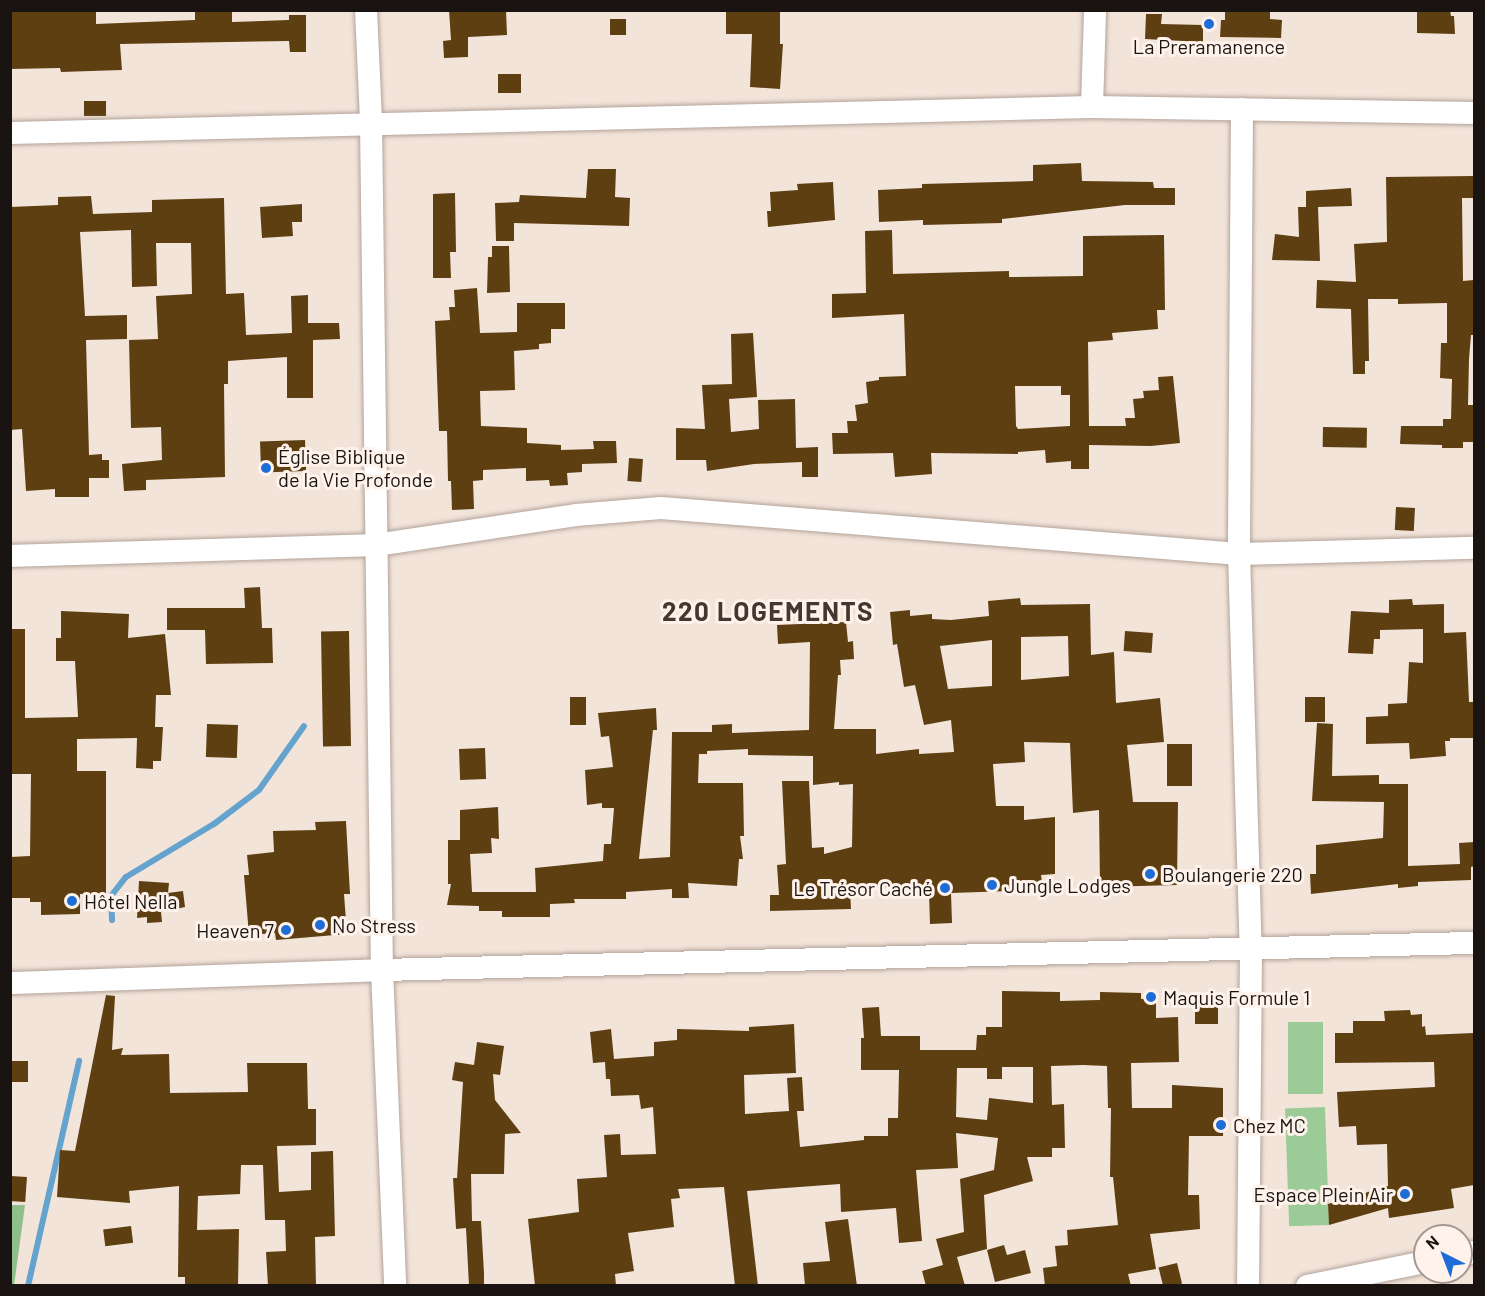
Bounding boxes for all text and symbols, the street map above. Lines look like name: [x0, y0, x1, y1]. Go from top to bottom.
marker: La Preramanence: [1202, 17, 1216, 31]
place label: La Preramanence: [1133, 34, 1285, 58]
place label: Église Biblique de la Vie Profonde: [278, 444, 433, 491]
marker: Église Biblique de la Vie Profonde: [259, 461, 273, 475]
district label: 220 LOGEMENTS: [662, 595, 874, 627]
place label: Boulangerie 220: [1162, 862, 1303, 886]
marker: Boulangerie 220: [1143, 867, 1157, 881]
place label: Jungle Lodges: [1004, 873, 1131, 897]
place label: Le Trésor Caché: [793, 876, 933, 900]
marker: Jungle Lodges: [985, 878, 999, 892]
marker: Le Trésor Caché: [938, 881, 952, 895]
place label: Hôtel Nella: [84, 889, 178, 913]
marker: Hôtel Nella: [65, 894, 79, 908]
place label: No Stress: [332, 913, 416, 937]
place label: Heaven 7: [196, 918, 274, 942]
marker: No Stress: [313, 918, 327, 932]
marker: Heaven 7: [279, 923, 293, 937]
place label: Maquis Formule 1: [1163, 985, 1310, 1009]
marker: Maquis Formule 1: [1144, 990, 1158, 1004]
place label: Chez MC: [1233, 1113, 1306, 1137]
marker: Chez MC: [1214, 1118, 1228, 1132]
place label: Espace Plein Air: [1254, 1182, 1393, 1206]
marker: Espace Plein Air: [1398, 1187, 1412, 1201]
north arrow: [1413, 1224, 1473, 1284]
text: N: [1422, 1231, 1442, 1252]

